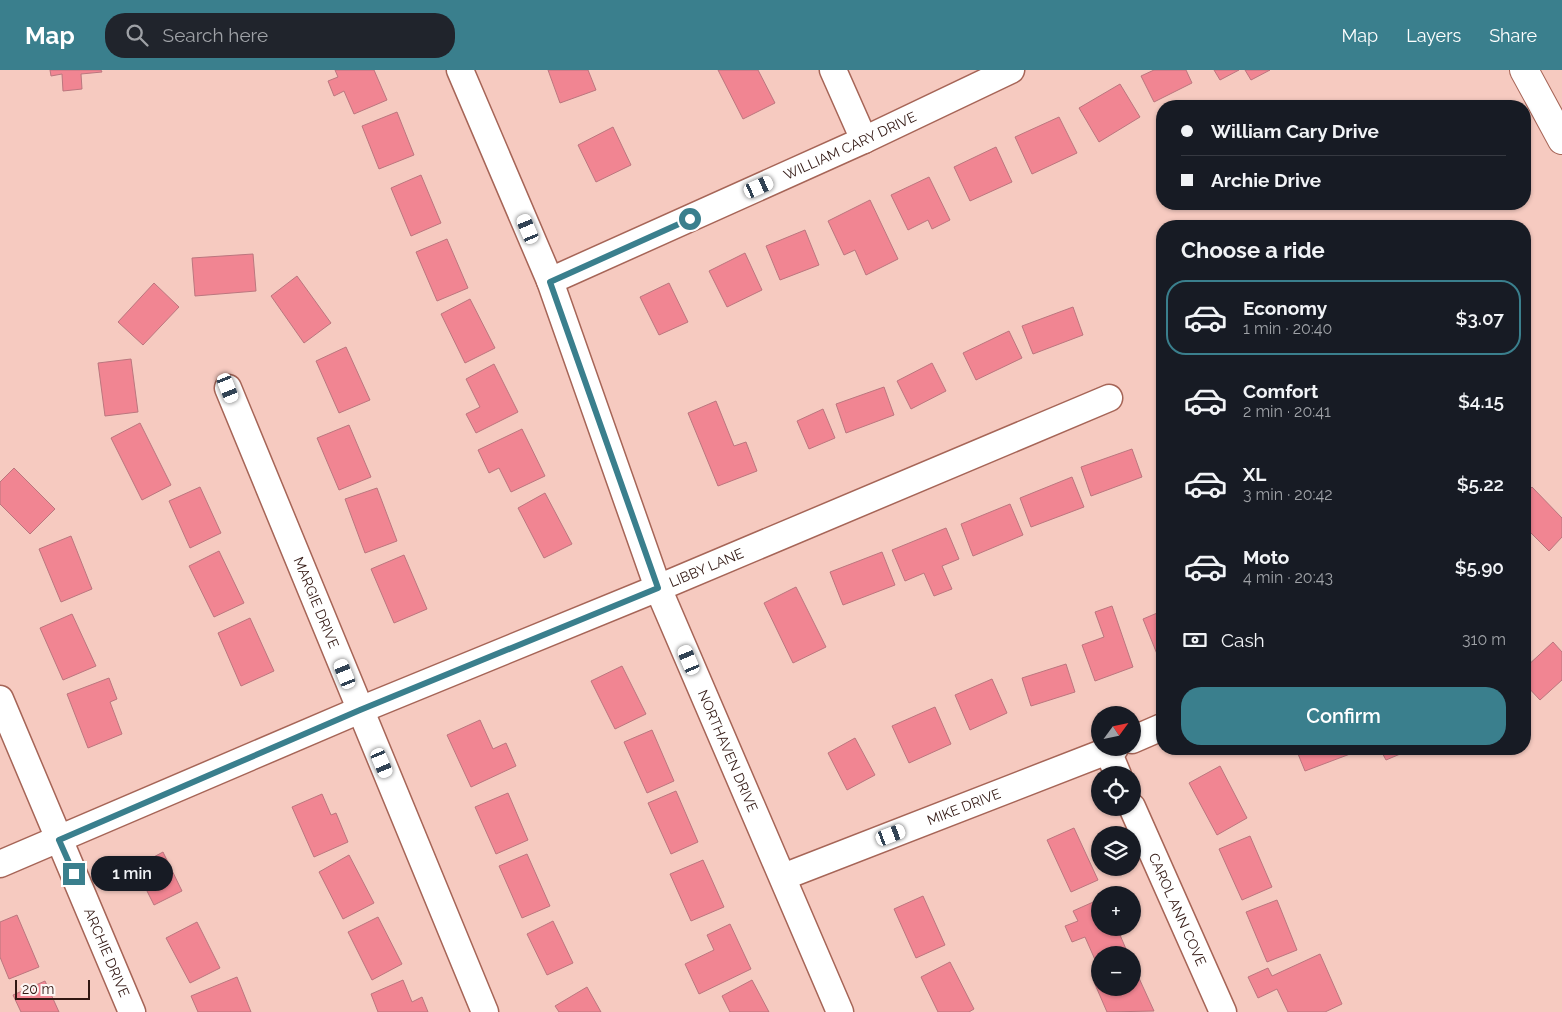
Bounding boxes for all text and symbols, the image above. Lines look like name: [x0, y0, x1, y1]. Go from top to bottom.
search box: [105, 13, 455, 58]
text: Map: [25, 21, 75, 50]
icon: search: [123, 21, 151, 49]
text: Search here: [163, 24, 268, 46]
text: Map: [1342, 25, 1378, 46]
text: Layers: [1406, 25, 1461, 46]
text: Share: [1489, 25, 1537, 46]
street label: WILLIAM CARY DRIVE: [781, 108, 919, 183]
text: William Cary Drive: [1211, 120, 1379, 142]
text: Archie Drive: [1211, 169, 1321, 191]
car: [742, 174, 775, 200]
route start: [679, 208, 701, 230]
car: [515, 212, 540, 246]
text: Choose a ride: [1181, 237, 1325, 263]
icon: car: [1183, 295, 1228, 340]
text: Economy: [1243, 297, 1327, 319]
text: $3.07: [1456, 307, 1504, 329]
text: 1 min · 20:40: [1243, 319, 1332, 338]
car: [215, 371, 240, 405]
icon: car: [1183, 378, 1228, 423]
text: Comfort: [1243, 380, 1318, 402]
text: $4.15: [1458, 390, 1504, 412]
text: 2 min · 20:41: [1243, 402, 1331, 421]
icon: car: [1183, 461, 1228, 506]
text: XL: [1243, 463, 1266, 485]
text: $5.22: [1457, 473, 1504, 495]
text: 3 min · 20:42: [1243, 485, 1333, 504]
icon: car: [1183, 544, 1228, 589]
street label: LIBBY LANE: [667, 545, 746, 590]
text: Moto: [1243, 546, 1289, 568]
street label: MARGIE DRIVE: [290, 555, 342, 651]
text: $5.90: [1455, 556, 1504, 578]
text: 4 min · 20:43: [1243, 568, 1333, 587]
icon: cash: [1181, 626, 1209, 654]
text: Cash: [1221, 629, 1265, 651]
text: 310 m: [1462, 630, 1506, 649]
car: [676, 643, 701, 677]
car: [332, 657, 357, 691]
street label: NORTHAVEN DRIVE: [695, 687, 761, 814]
button: Confirm: [1181, 687, 1506, 745]
north arrow: [1091, 706, 1141, 756]
map controls: [1091, 706, 1141, 996]
car: [369, 746, 394, 780]
button: locate: [1091, 766, 1141, 816]
street label: MIKE DRIVE: [925, 785, 1003, 828]
car: [874, 823, 907, 847]
button: layers: [1091, 826, 1141, 876]
street label: CAROL ANN COVE: [1145, 850, 1209, 968]
callout: 1 min: [92, 856, 174, 892]
route end: [63, 863, 85, 885]
text: 1 min: [112, 864, 152, 883]
button: +: [1091, 886, 1141, 936]
street label: ARCHIE DRIVE: [81, 906, 133, 999]
button: −: [1091, 946, 1141, 996]
scale bar: [15, 977, 90, 1000]
text: 20 m: [22, 981, 54, 997]

